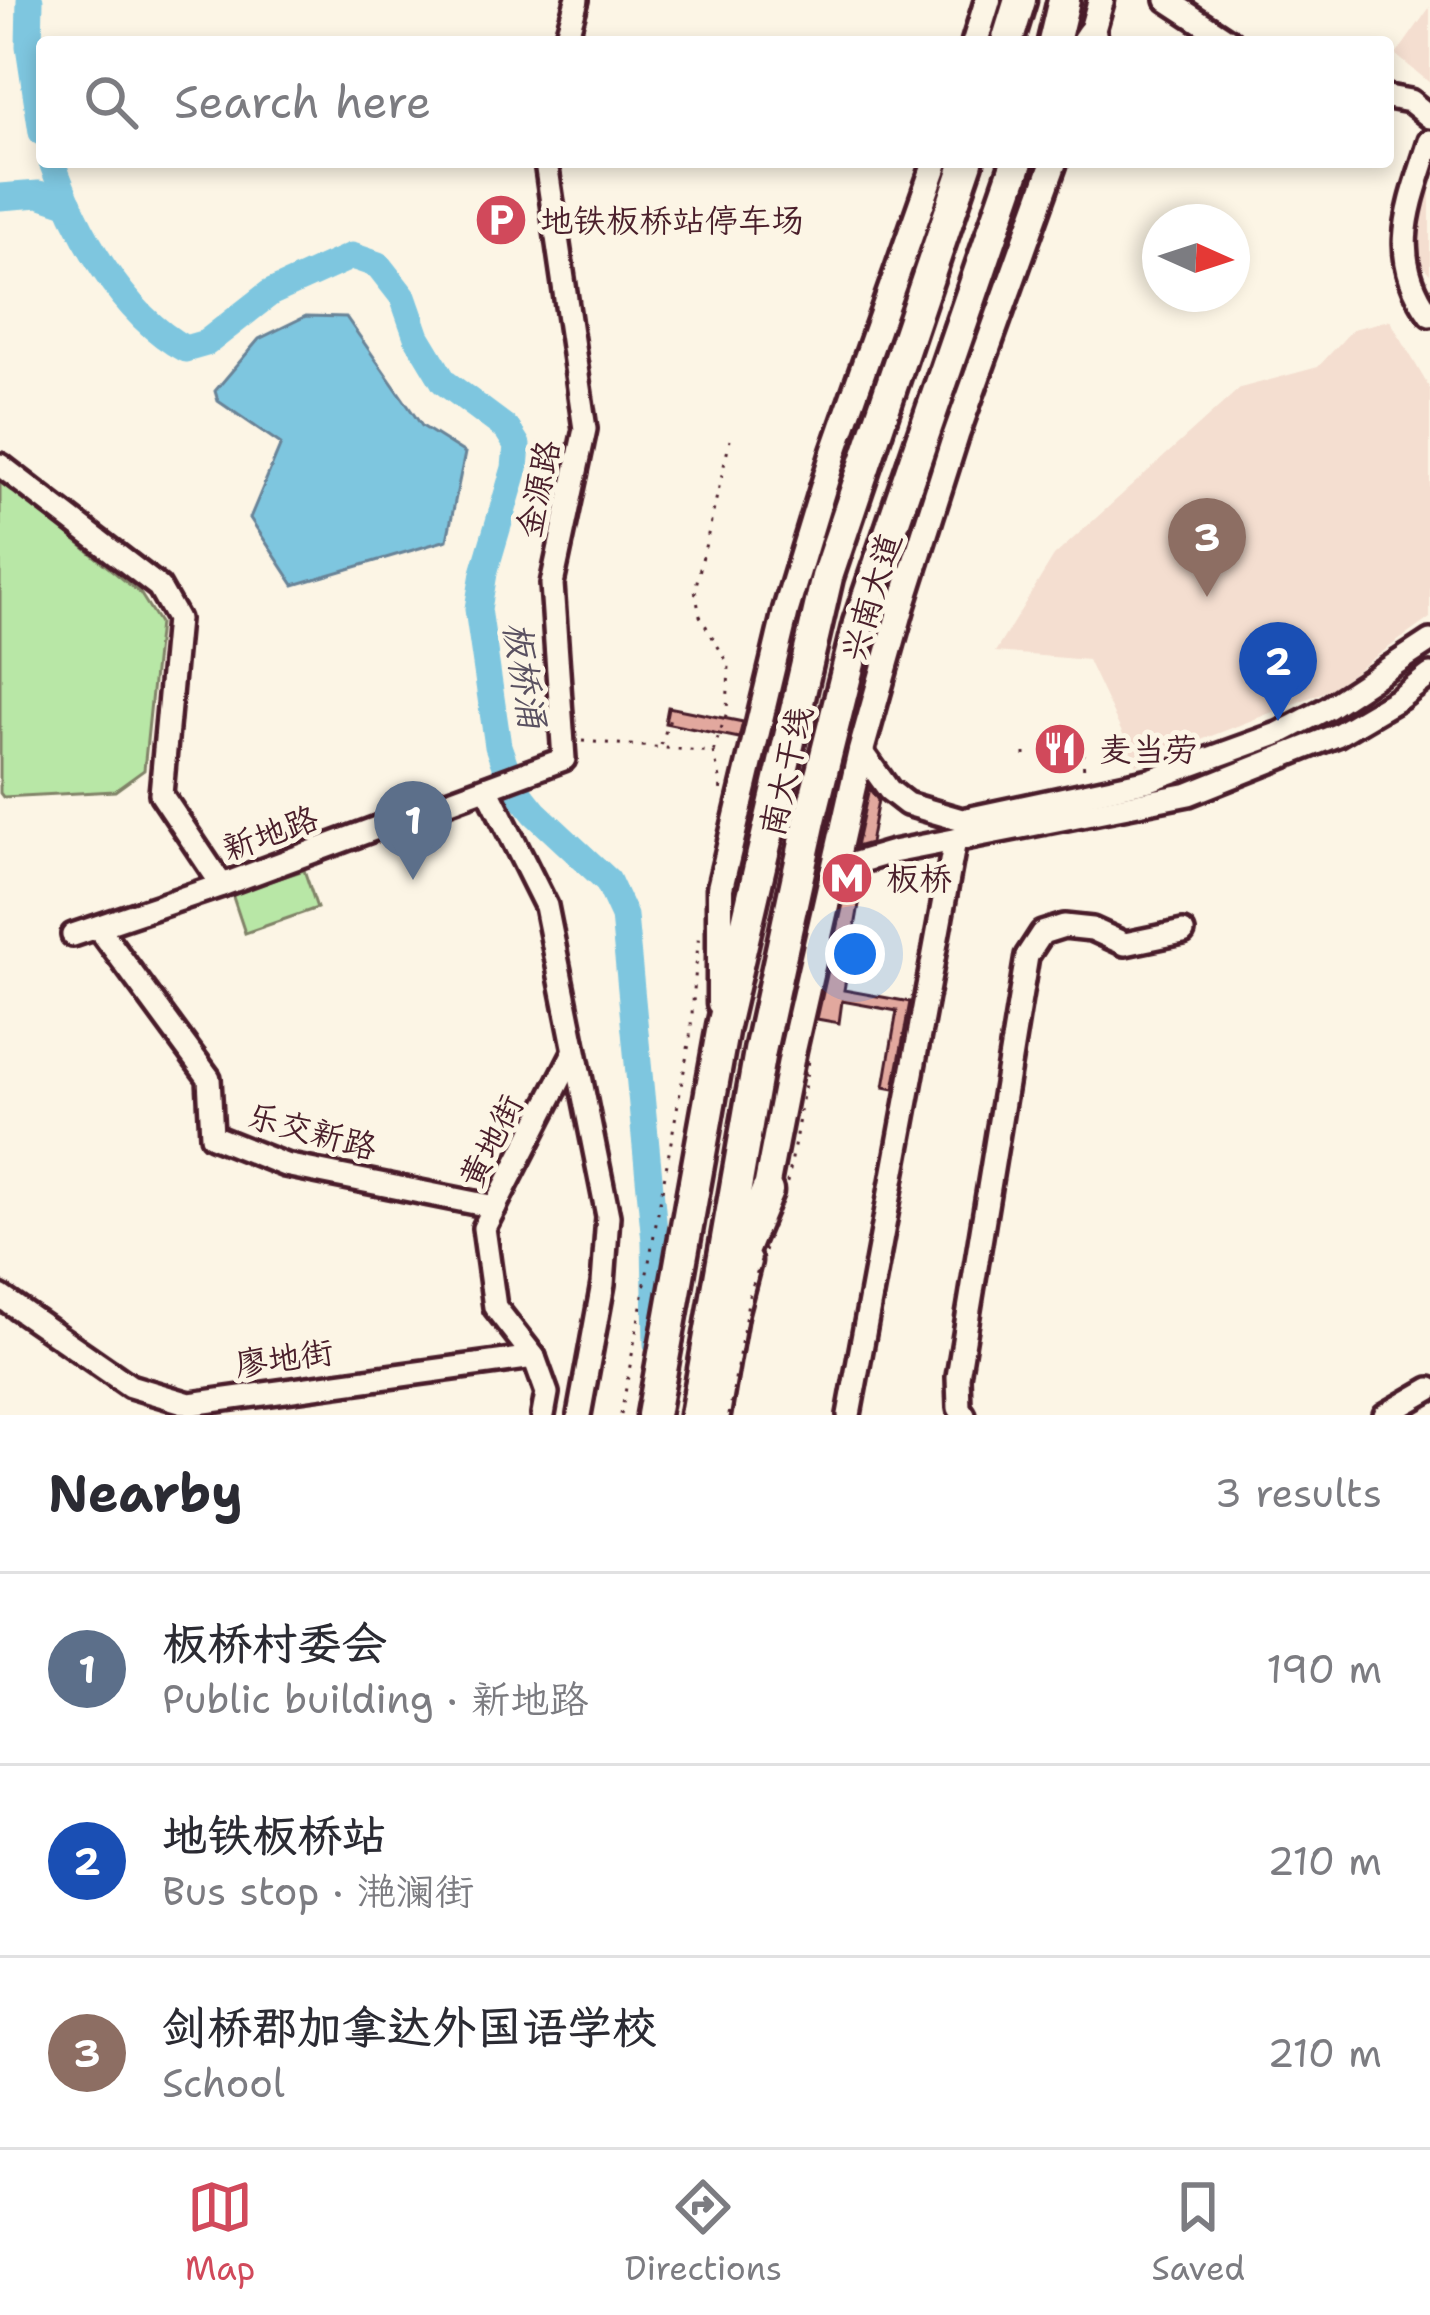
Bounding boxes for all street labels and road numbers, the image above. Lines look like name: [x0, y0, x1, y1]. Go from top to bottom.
street label: 金源路: [506, 436, 570, 542]
street label: 兴南大道: [830, 527, 912, 667]
street label: 南大干线: [749, 702, 823, 840]
street label: 新地路: [216, 795, 324, 871]
street label: 黄地街: [448, 1087, 534, 1195]
street label: 乐交新路: [242, 1092, 382, 1170]
street label: 廖地街: [232, 1329, 336, 1387]

